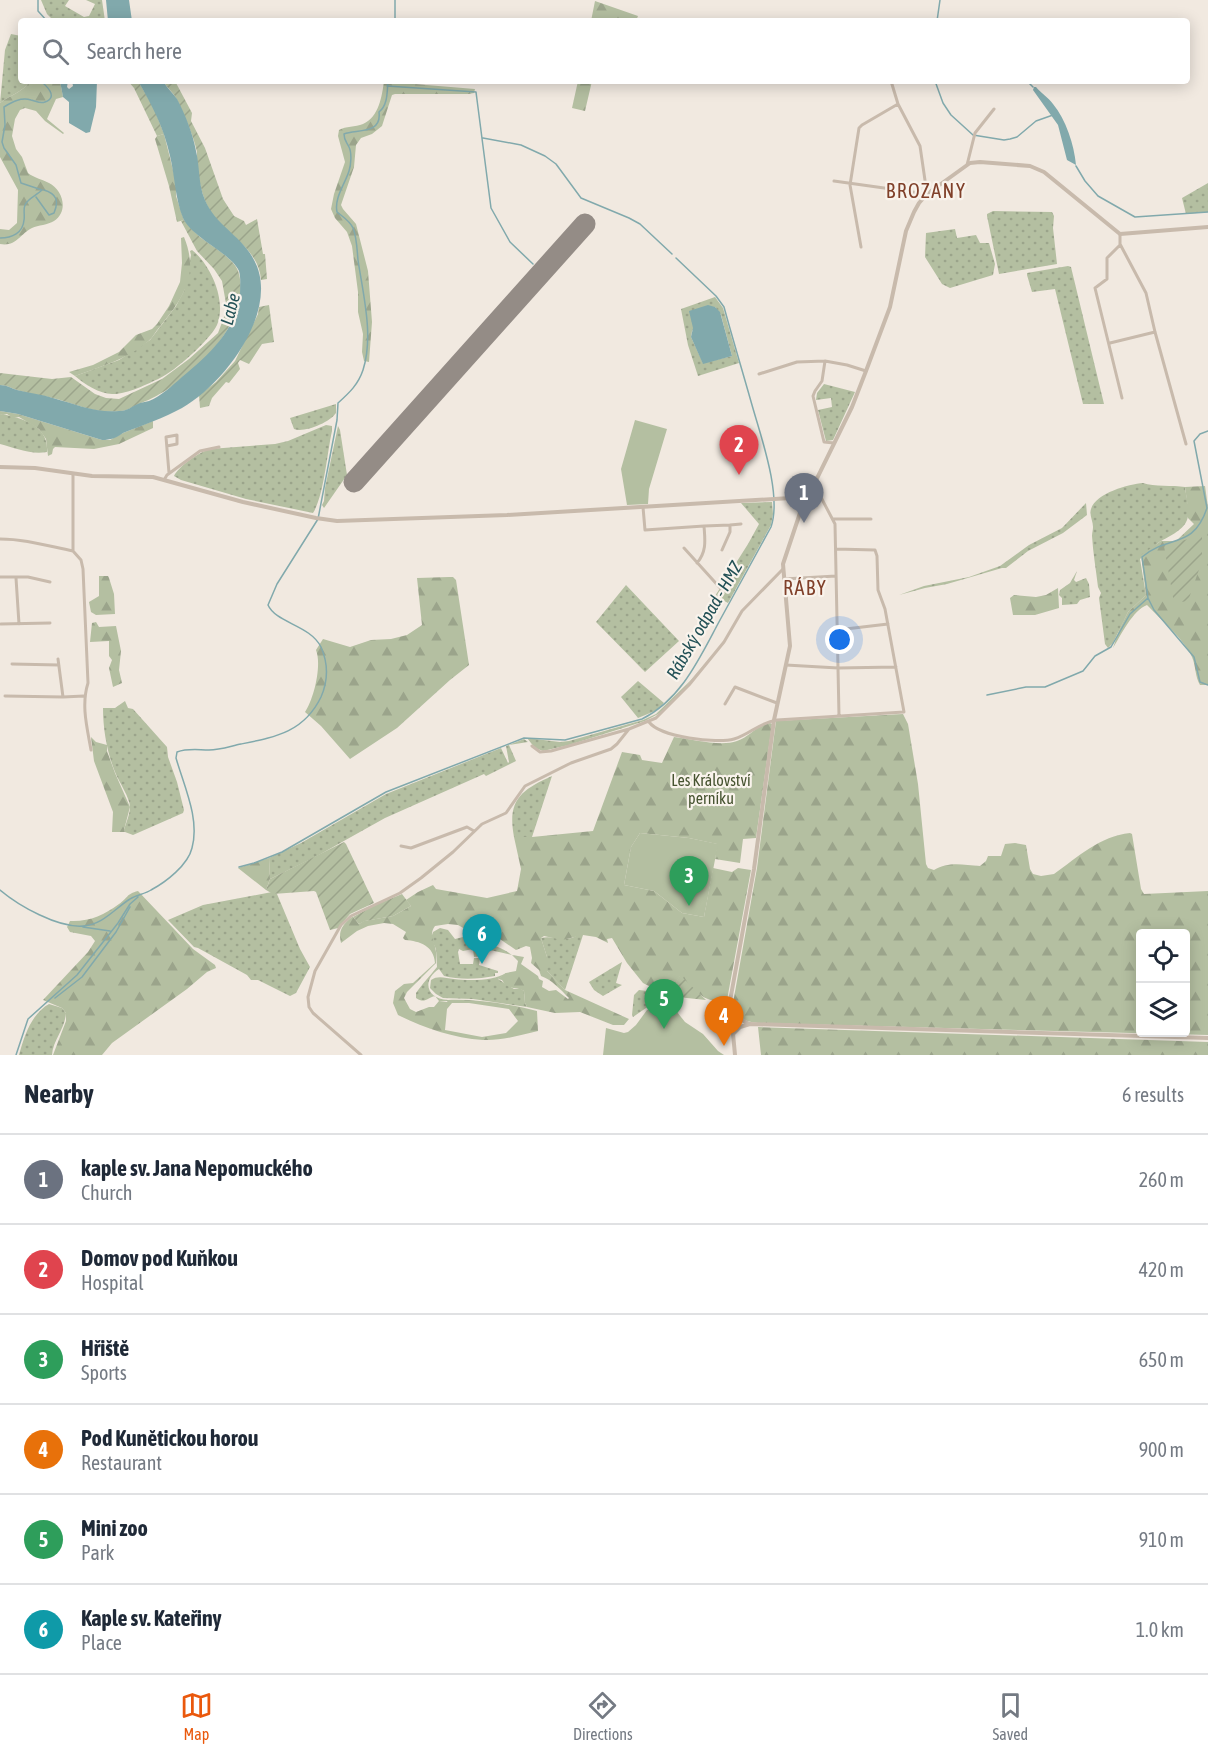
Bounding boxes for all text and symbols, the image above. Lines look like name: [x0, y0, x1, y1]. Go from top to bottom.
search box: [18, 18, 1190, 84]
icon: search: [39, 35, 72, 68]
text: Search here: [87, 38, 182, 64]
district label: BROZANY: [886, 179, 966, 202]
water label: Labe: [216, 291, 244, 327]
pin: 2: [720, 426, 758, 475]
pin: 1: [784, 474, 824, 523]
water label: Rábský odpad - HMZ: [662, 557, 747, 683]
district label: RÁBY: [783, 576, 827, 599]
your location: [825, 625, 854, 654]
park label: Les Království perníku: [671, 771, 751, 808]
pin: 3: [670, 856, 708, 906]
pin: 6: [462, 914, 502, 964]
map controls: [1136, 929, 1190, 1037]
button: locate: [1136, 929, 1190, 983]
pin: 5: [644, 980, 684, 1029]
button: layers: [1136, 983, 1190, 1037]
pin: 4: [704, 996, 744, 1046]
text: Nearby: [24, 1079, 94, 1109]
text: 6 results: [1122, 1083, 1184, 1106]
text: kaple sv. Jana Nepomuckého: [81, 1155, 313, 1181]
text: 1: [39, 1168, 48, 1191]
text: 260 m: [1139, 1168, 1184, 1191]
text: Church: [81, 1181, 132, 1204]
text: Domov pod Kuňkou: [81, 1245, 238, 1271]
text: 2: [39, 1258, 48, 1281]
text: 420 m: [1139, 1258, 1184, 1281]
text: Hospital: [81, 1271, 144, 1294]
text: Hřiště: [81, 1335, 129, 1361]
text: 3: [39, 1348, 48, 1371]
text: 650 m: [1139, 1348, 1184, 1371]
text: Sports: [81, 1361, 127, 1384]
text: Pod Kunětickou horou: [81, 1425, 258, 1451]
text: 4: [39, 1438, 48, 1461]
text: 900 m: [1139, 1438, 1184, 1461]
text: Restaurant: [81, 1451, 162, 1474]
text: Mini zoo: [81, 1515, 148, 1541]
text: 5: [39, 1528, 48, 1551]
text: 910 m: [1139, 1528, 1184, 1551]
text: Park: [81, 1541, 114, 1564]
text: Kaple sv. Kateřiny: [81, 1605, 222, 1631]
text: 6: [39, 1618, 48, 1641]
text: 1.0 km: [1136, 1618, 1184, 1641]
text: Place: [81, 1631, 122, 1654]
tab: Map: [180, 1689, 213, 1743]
tab: Directions: [573, 1689, 633, 1743]
tab: Saved: [993, 1689, 1028, 1743]

